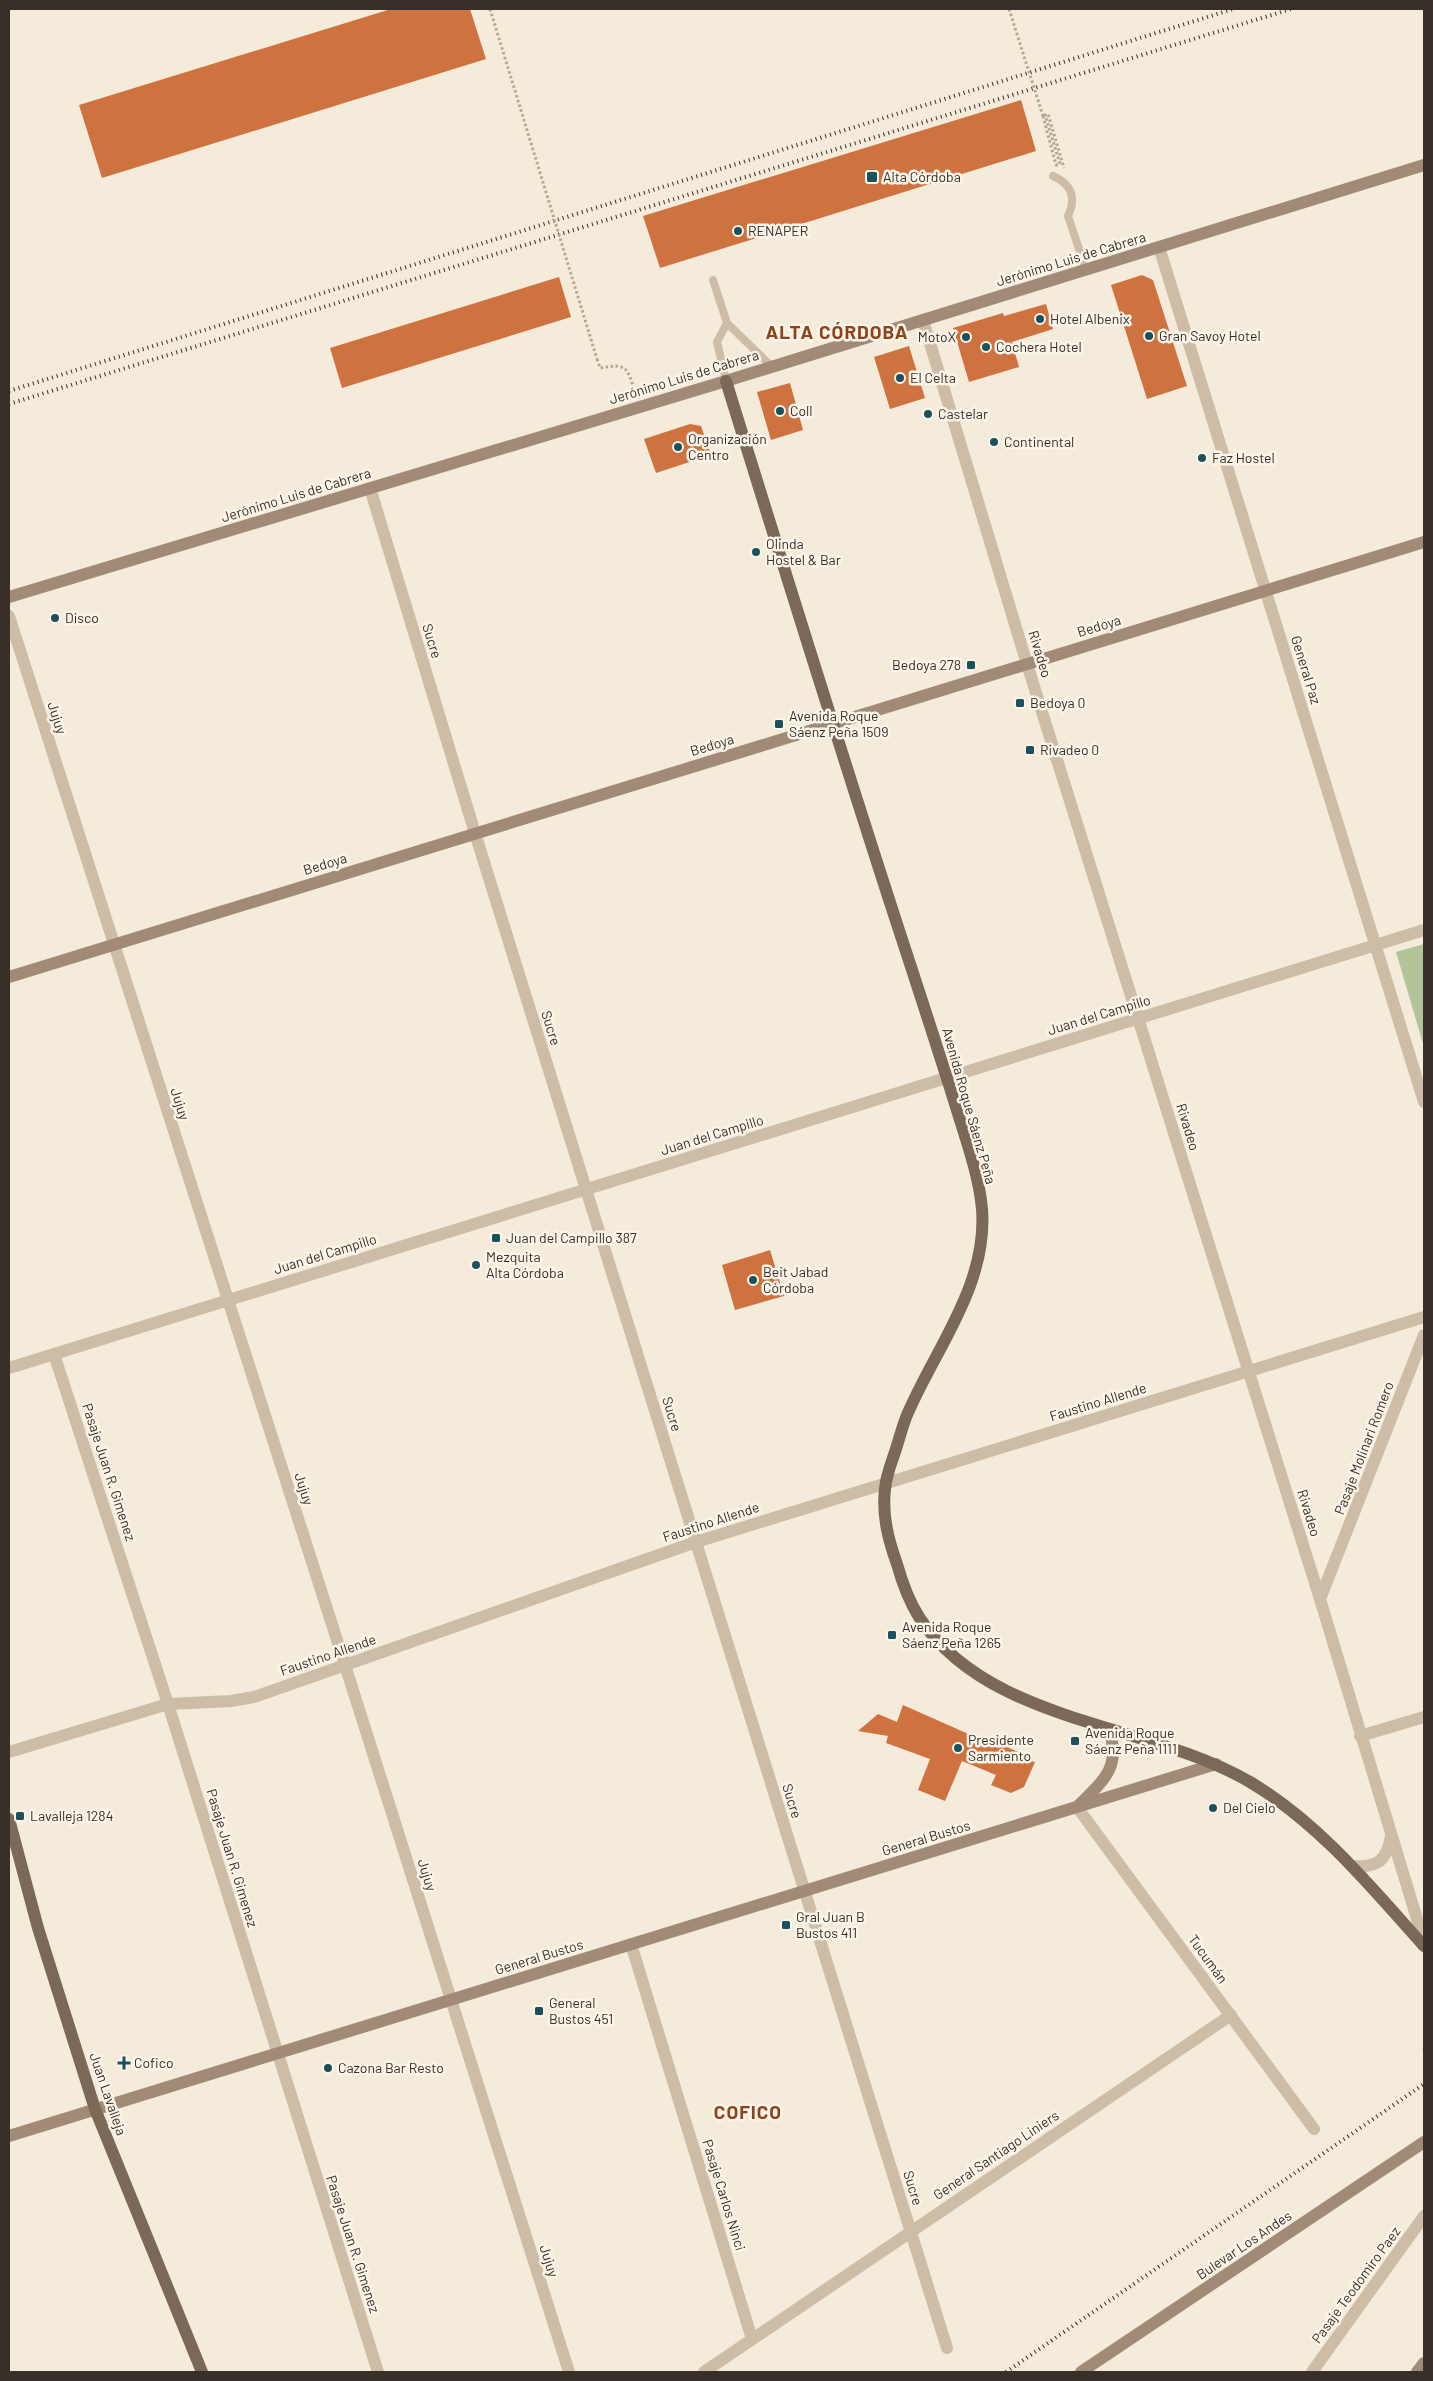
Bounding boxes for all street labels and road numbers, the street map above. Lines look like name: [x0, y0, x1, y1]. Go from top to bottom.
street label: Jerónimo Luis de Cabrera: [994, 228, 1148, 289]
street label: Jerónimo Luis de Cabrera: [607, 346, 761, 407]
street label: Jerónimo Luis de Cabrera: [219, 464, 373, 525]
street label: Bedoya: [1075, 611, 1123, 640]
street label: Sucre: [419, 621, 446, 660]
street label: Rivadeo: [1025, 628, 1056, 680]
street label: General Paz: [1288, 634, 1325, 706]
street label: Jujuy: [44, 700, 71, 737]
street label: Bedoya: [688, 730, 736, 759]
street label: Bedoya: [301, 849, 349, 878]
street label: Juan del Campillo: [1045, 991, 1152, 1038]
street label: Sucre: [538, 1008, 565, 1047]
street label: Avenida Roque Sáenz Peña: [939, 1026, 1000, 1186]
street label: Jujuy: [167, 1086, 194, 1123]
street label: Rivadeo: [1173, 1101, 1204, 1153]
street label: Juan del Campillo: [658, 1111, 765, 1158]
street label: Juan del Campillo: [271, 1230, 378, 1277]
street label: Faustino Allende: [1047, 1379, 1148, 1424]
street label: Pasaje Molinari Romero: [1330, 1379, 1397, 1517]
street label: Sucre: [659, 1394, 686, 1433]
street label: Pasaje Juan R. Gimenez: [79, 1401, 140, 1543]
street label: Jujuy: [291, 1471, 318, 1508]
street label: Rivadeo: [1294, 1487, 1325, 1539]
street label: Faustino Allende: [660, 1498, 761, 1545]
street label: Faustino Allende: [278, 1630, 378, 1679]
street label: Sucre: [779, 1781, 806, 1820]
street label: Pasaje Juan R. Gimenez: [203, 1787, 262, 1929]
street label: General Bustos: [880, 1816, 972, 1859]
street label: Jujuy: [415, 1857, 441, 1894]
street label: Tucumán: [1185, 1931, 1232, 1986]
street label: General Bustos: [493, 1935, 585, 1978]
street label: Juan Lavalleja: [86, 2050, 131, 2137]
street label: General Santiago Liniers: [930, 2106, 1062, 2203]
street label: Pasaje Carlos Ninci: [699, 2137, 749, 2252]
street label: Sucre: [900, 2168, 927, 2207]
street label: Pasaje Juan R. Gimenez: [323, 2173, 384, 2315]
street label: Bulevar Los Andes: [1193, 2206, 1295, 2283]
street label: Pasaje Teodomiro Paez: [1308, 2223, 1404, 2346]
street label: Jujuy: [536, 2243, 563, 2280]

